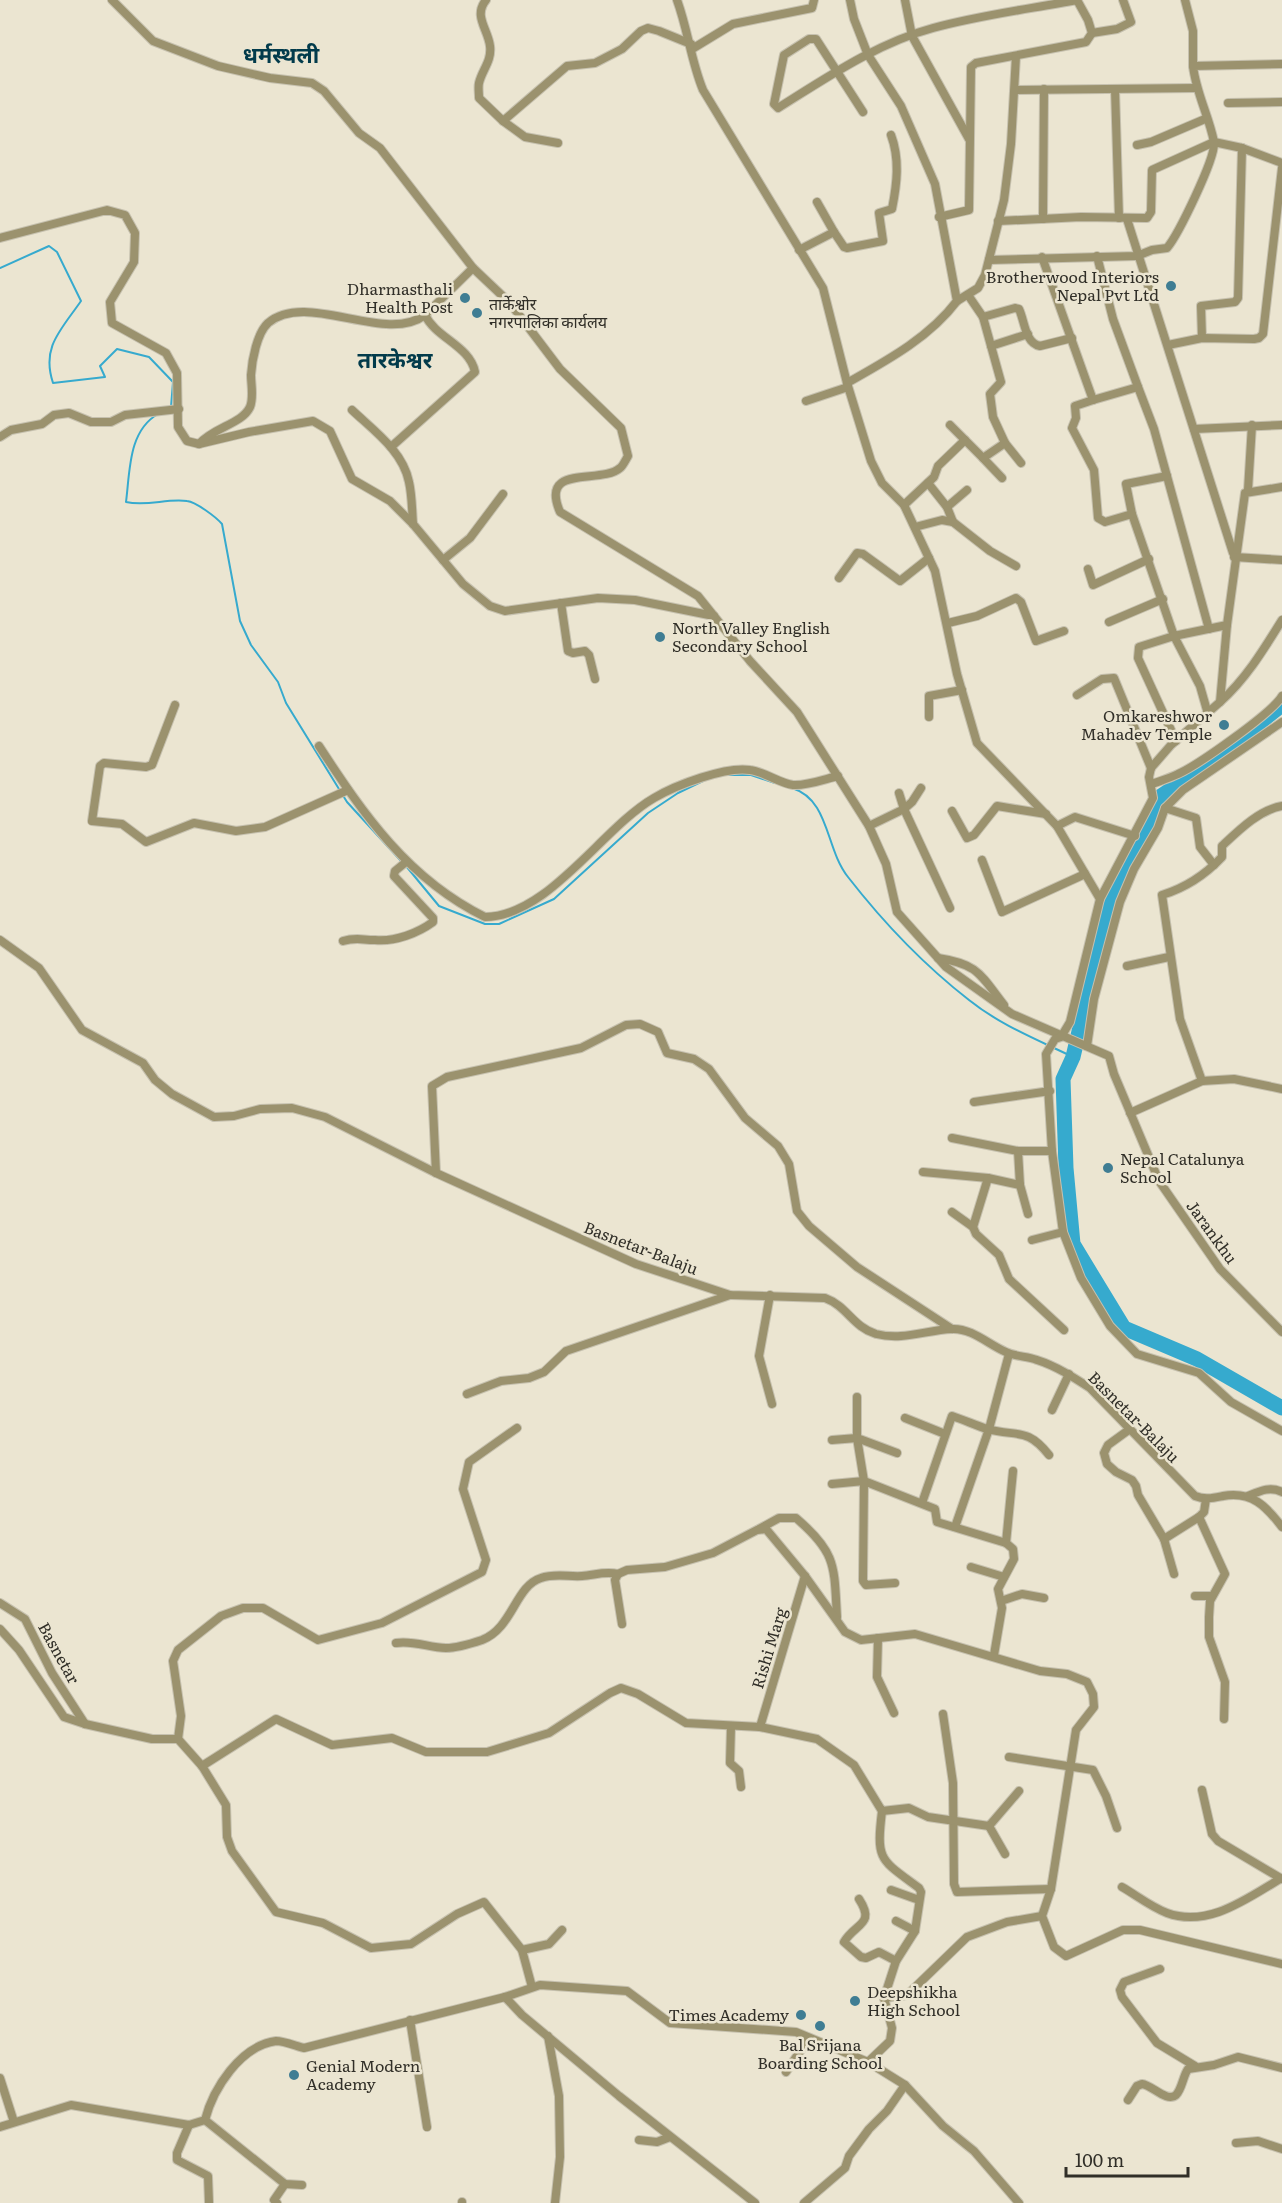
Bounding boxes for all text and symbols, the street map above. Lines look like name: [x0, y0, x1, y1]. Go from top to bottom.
district label: धर्मस्थली: [243, 37, 320, 70]
place label: Brotherwood Interiors Nepal Pvt Ltd: [986, 264, 1159, 306]
place label: Dharmasthali Health Post: [347, 276, 454, 318]
marker: Brotherwood Interiors Nepal Pvt Ltd: [1164, 279, 1178, 293]
marker: Dharmasthali Health Post: [458, 291, 472, 305]
place label: तार्केश्वोर नगरपालिका कार्यलय: [489, 291, 608, 333]
marker: तार्केश्वोर नगरपालिका कार्यलय: [470, 306, 484, 320]
district label: तारकेश्वर: [358, 342, 434, 375]
place label: North Valley English Secondary School: [672, 615, 830, 657]
marker: North Valley English Secondary School: [653, 630, 667, 644]
place label: Omkareshwor Mahadev Temple: [1081, 703, 1212, 745]
marker: Omkareshwor Mahadev Temple: [1217, 718, 1231, 732]
place label: Nepal Catalunya School: [1120, 1146, 1245, 1188]
marker: Nepal Catalunya School: [1101, 1161, 1115, 1175]
street label: Jarankhu: [1182, 1195, 1244, 1268]
street label: Basnetar-Balaju: [581, 1214, 702, 1280]
street label: Basnetar-Balaju: [1084, 1365, 1186, 1467]
street label: Rishi Marg: [744, 1604, 792, 1691]
street label: Basnetar: [33, 1617, 87, 1688]
place label: Deepshikha High School: [867, 1979, 960, 2021]
marker: Deepshikha High School: [848, 1994, 862, 2008]
place label: Times Academy: [668, 2002, 790, 2026]
marker: Times Academy: [794, 2008, 808, 2022]
marker: Bal Srijana Boarding School: [813, 2019, 827, 2033]
place label: Bal Srijana Boarding School: [757, 2032, 883, 2074]
place label: Genial Modern Academy: [306, 2053, 421, 2095]
marker: Genial Modern Academy: [287, 2068, 301, 2082]
scale bar: [1066, 2140, 1188, 2178]
text: 100 m: [1075, 2146, 1124, 2173]

